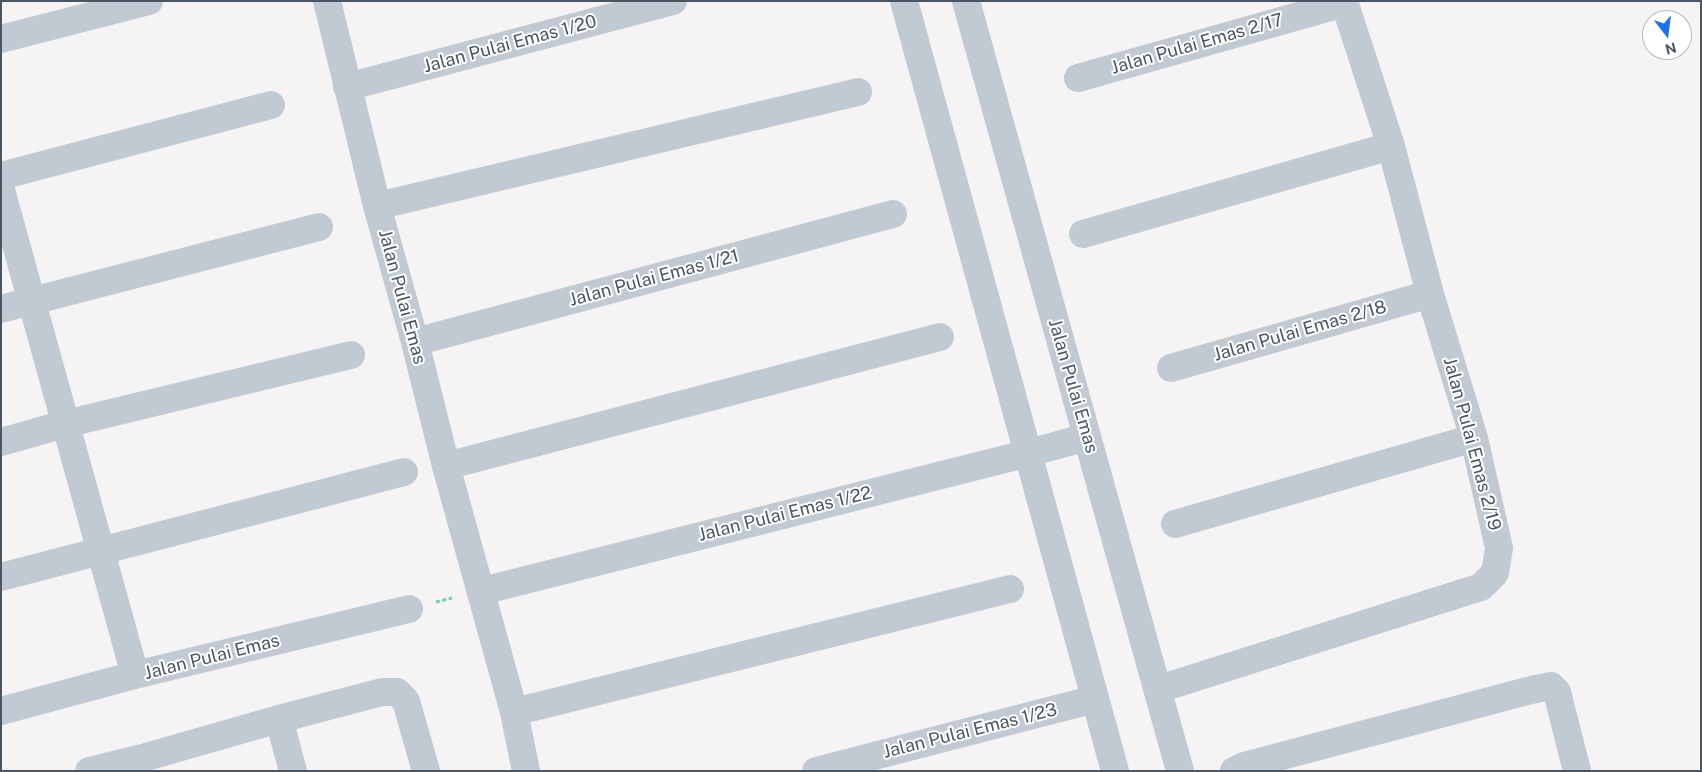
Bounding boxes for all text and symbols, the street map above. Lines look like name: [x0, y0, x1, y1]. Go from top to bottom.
street label: Jalan Pulai Emas 2/17: [1108, 9, 1286, 79]
street label: Jalan Pulai Emas 1/20: [421, 10, 599, 78]
north arrow: [1642, 10, 1692, 60]
text: N: [1663, 39, 1678, 58]
street label: Jalan Pulai Emas: [374, 227, 430, 367]
street label: Jalan Pulai Emas 1/21: [567, 245, 741, 311]
street label: Jalan Pulai Emas 2/18: [1211, 296, 1389, 366]
street label: Jalan Pulai Emas: [1044, 316, 1102, 456]
street label: Jalan Pulai Emas 2/19: [1438, 355, 1506, 533]
street label: Jalan Pulai Emas 1/22: [696, 482, 874, 546]
street label: Jalan Pulai Emas: [142, 630, 282, 684]
street label: Jalan Pulai Emas 1/23: [881, 699, 1059, 763]

